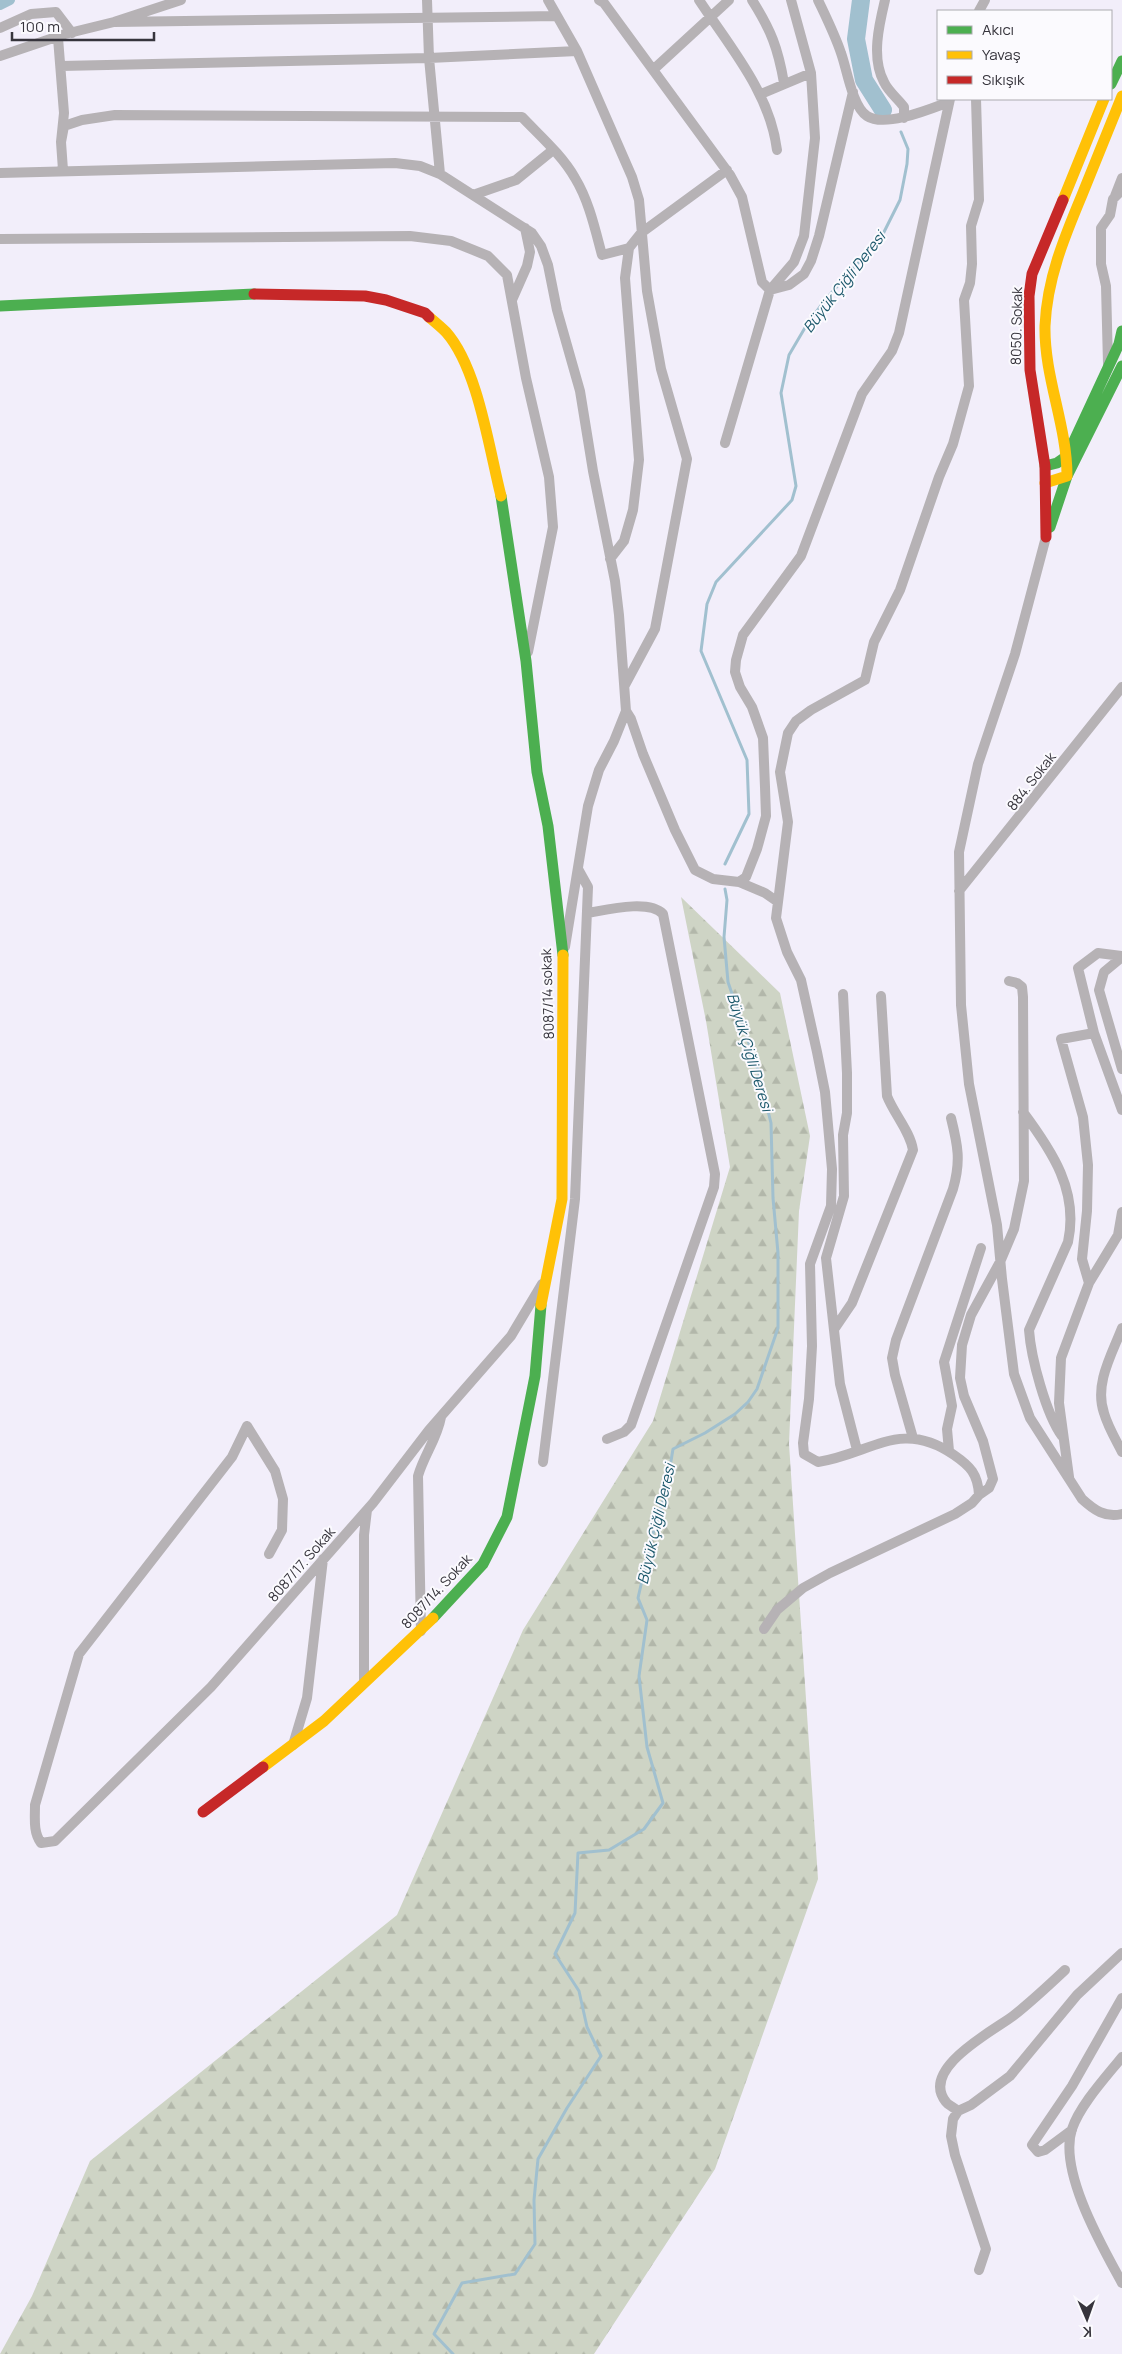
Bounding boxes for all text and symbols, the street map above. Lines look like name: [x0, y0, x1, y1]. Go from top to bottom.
scale bar: [12, 10, 155, 42]
legend: [937, 10, 1112, 100]
text: 100 m: [20, 16, 60, 37]
text: Akıcı: [982, 19, 1014, 40]
text: Yavaş: [982, 44, 1021, 65]
text: Sıkışık: [982, 69, 1025, 90]
water label: Büyük Çiğli Deresi: [798, 225, 892, 337]
street label: 8050. Sokak: [1006, 286, 1026, 365]
street label: 884. Sokak: [1002, 747, 1060, 814]
street label: 8087/14 sokak: [536, 947, 558, 1040]
water label: Büyük Çiğli Deresi: [722, 990, 779, 1116]
water label: Büyük Çiğli Deresi: [632, 1459, 681, 1586]
street label: 8087/17. Sokak: [263, 1522, 340, 1606]
street label: 8087/14. Sokak: [396, 1549, 476, 1632]
north arrow: [1062, 2294, 1112, 2344]
text: K: [1082, 2323, 1092, 2342]

